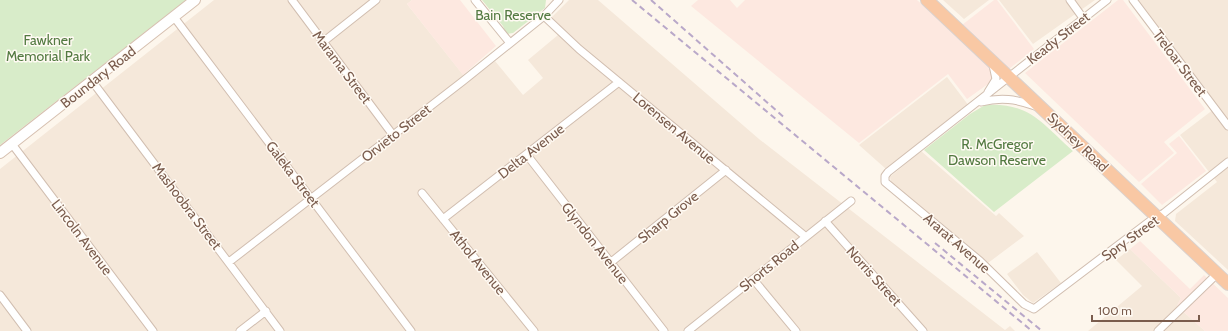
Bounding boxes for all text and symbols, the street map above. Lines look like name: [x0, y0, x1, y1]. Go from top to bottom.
park label: Bain Reserve: [475, 6, 551, 24]
street label: Keady Street: [1023, 8, 1093, 68]
street label: Treloar Street: [1149, 26, 1211, 100]
street label: Marama Street: [309, 27, 376, 107]
park label: Fawkner Memorial Park: [6, 31, 91, 65]
street label: Boundary Road: [57, 42, 139, 112]
street label: Lorensen Avenue: [629, 88, 719, 168]
street label: Orvieto Street: [358, 100, 435, 166]
street label: Sydney Road: [1044, 108, 1112, 176]
street label: Delta Avenue: [494, 119, 568, 183]
park label: R. McGregor Dawson Reserve: [948, 135, 1046, 169]
street label: Galeka Street: [262, 137, 324, 211]
street label: Mashoobra Street: [148, 159, 226, 253]
street label: Sharp Grove: [634, 187, 702, 247]
street label: Lincoln Avenue: [48, 195, 116, 279]
street label: Glyndon Avenue: [558, 199, 632, 287]
street label: Ararat Avenue: [920, 209, 994, 277]
street label: Spry Street: [1098, 211, 1162, 265]
street label: Athol Avenue: [446, 226, 510, 298]
street label: Shorts Road: [735, 236, 803, 296]
street label: Norris Street: [843, 242, 906, 310]
scale bar: [1092, 297, 1199, 323]
text: 100 m: [1098, 303, 1132, 318]

